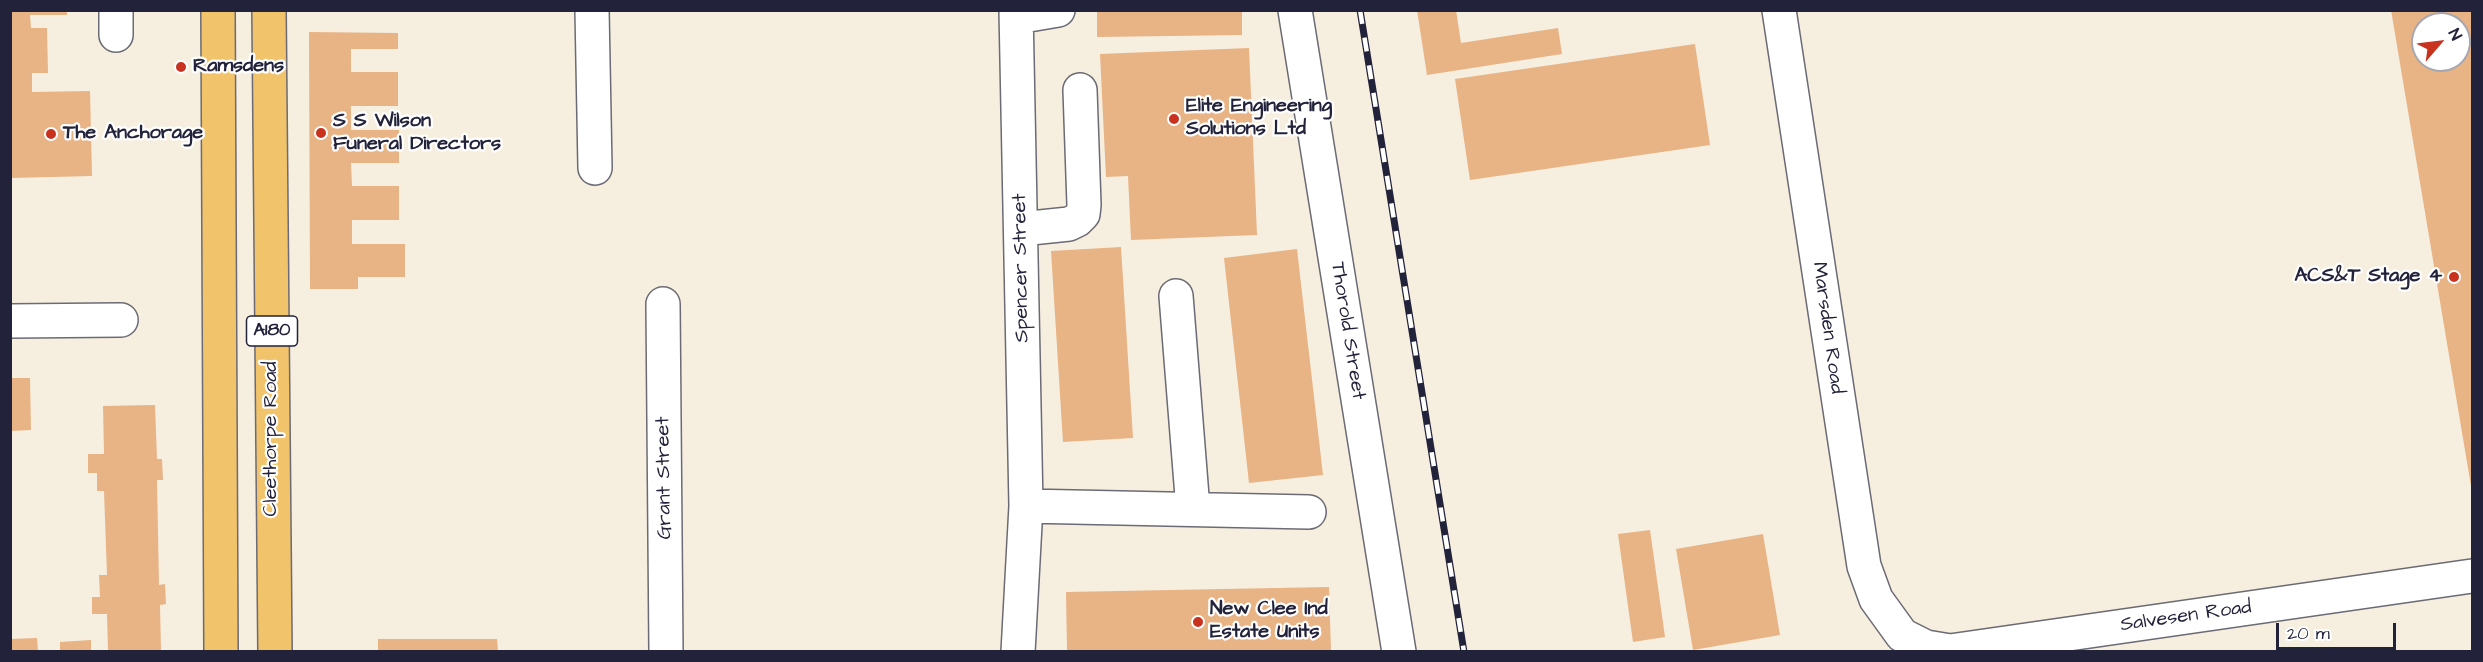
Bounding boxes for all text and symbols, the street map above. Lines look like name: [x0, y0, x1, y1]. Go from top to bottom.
north arrow: [2411, 12, 2471, 72]
text: N: [2443, 25, 2467, 44]
place label: Ramsdens: [193, 55, 284, 79]
marker: Ramsdens: [174, 60, 188, 74]
place label: Elite Engineering Solutions Ltd: [1186, 95, 1332, 142]
place label: S S Wilson Funeral Directors: [333, 110, 501, 157]
marker: Elite Engineering Solutions Ltd: [1167, 112, 1181, 126]
place label: The Anchorage: [63, 122, 203, 146]
marker: S S Wilson Funeral Directors: [314, 126, 328, 140]
marker: The Anchorage: [44, 127, 58, 141]
street label: Spencer Street: [1009, 193, 1035, 343]
street label: Thorold Street: [1324, 260, 1370, 402]
street label: Marsden Road: [1806, 261, 1848, 395]
place label: ACS&T Stage 4: [2294, 265, 2442, 289]
marker: ACS&T Stage 4: [2447, 270, 2461, 284]
road number: A180: [246, 316, 298, 346]
street label: Cleethorpe Road: [260, 361, 284, 517]
street label: Grant Street: [652, 416, 678, 540]
street label: Salvesen Road: [2119, 596, 2253, 638]
place label: New Clee Ind Estate Units: [1210, 598, 1328, 645]
scale bar: [2279, 611, 2399, 649]
marker: New Clee Ind Estate Units: [1191, 615, 1205, 629]
text: 20 m: [2287, 621, 2330, 646]

